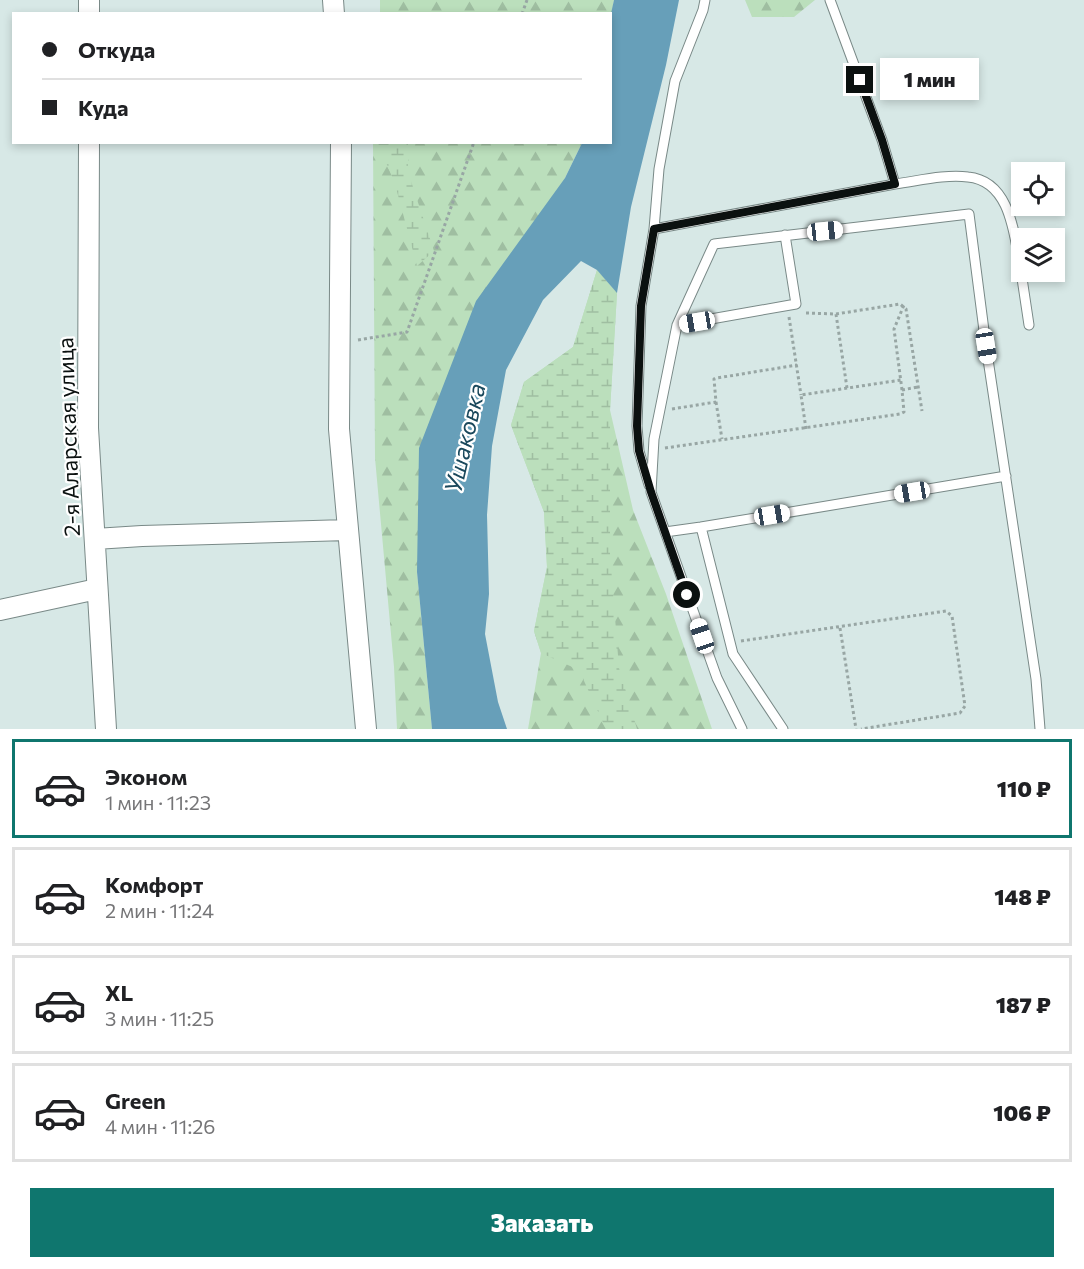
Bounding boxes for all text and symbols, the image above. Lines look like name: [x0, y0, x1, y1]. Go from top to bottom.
text: Откуда: [78, 36, 155, 63]
callout: 1 мин: [881, 59, 980, 101]
route end: [846, 66, 873, 93]
text: 1 мин: [904, 67, 955, 91]
text: Куда: [78, 94, 128, 121]
map controls: [1011, 162, 1065, 282]
button: locate: [1011, 162, 1065, 216]
car: [806, 220, 844, 242]
button: layers: [1011, 228, 1065, 282]
car: [678, 310, 716, 334]
car: [974, 327, 998, 365]
street label: 2-я Аларская улица: [51, 337, 85, 537]
water label: Ушаковка: [437, 380, 491, 496]
car: [893, 480, 931, 504]
car: [753, 503, 791, 527]
route start: [673, 581, 700, 608]
car: [688, 616, 716, 656]
icon: car: [33, 762, 87, 816]
text: Эконом: [105, 763, 187, 790]
text: 110 ₽: [997, 775, 1051, 802]
text: 1 мин · 11:23: [105, 790, 211, 814]
icon: car: [33, 870, 87, 924]
text: Комфорт: [105, 871, 203, 898]
text: 148 ₽: [994, 883, 1051, 910]
text: 2 мин · 11:24: [105, 898, 214, 922]
icon: car: [33, 978, 87, 1032]
text: XL: [105, 979, 133, 1006]
text: 187 ₽: [996, 991, 1051, 1018]
text: 3 мин · 11:25: [105, 1006, 214, 1030]
icon: car: [33, 1086, 87, 1140]
text: Green: [105, 1087, 166, 1114]
text: 106 ₽: [993, 1099, 1051, 1126]
text: 4 мин · 11:26: [105, 1114, 215, 1138]
button: Заказать: [30, 1188, 1054, 1257]

